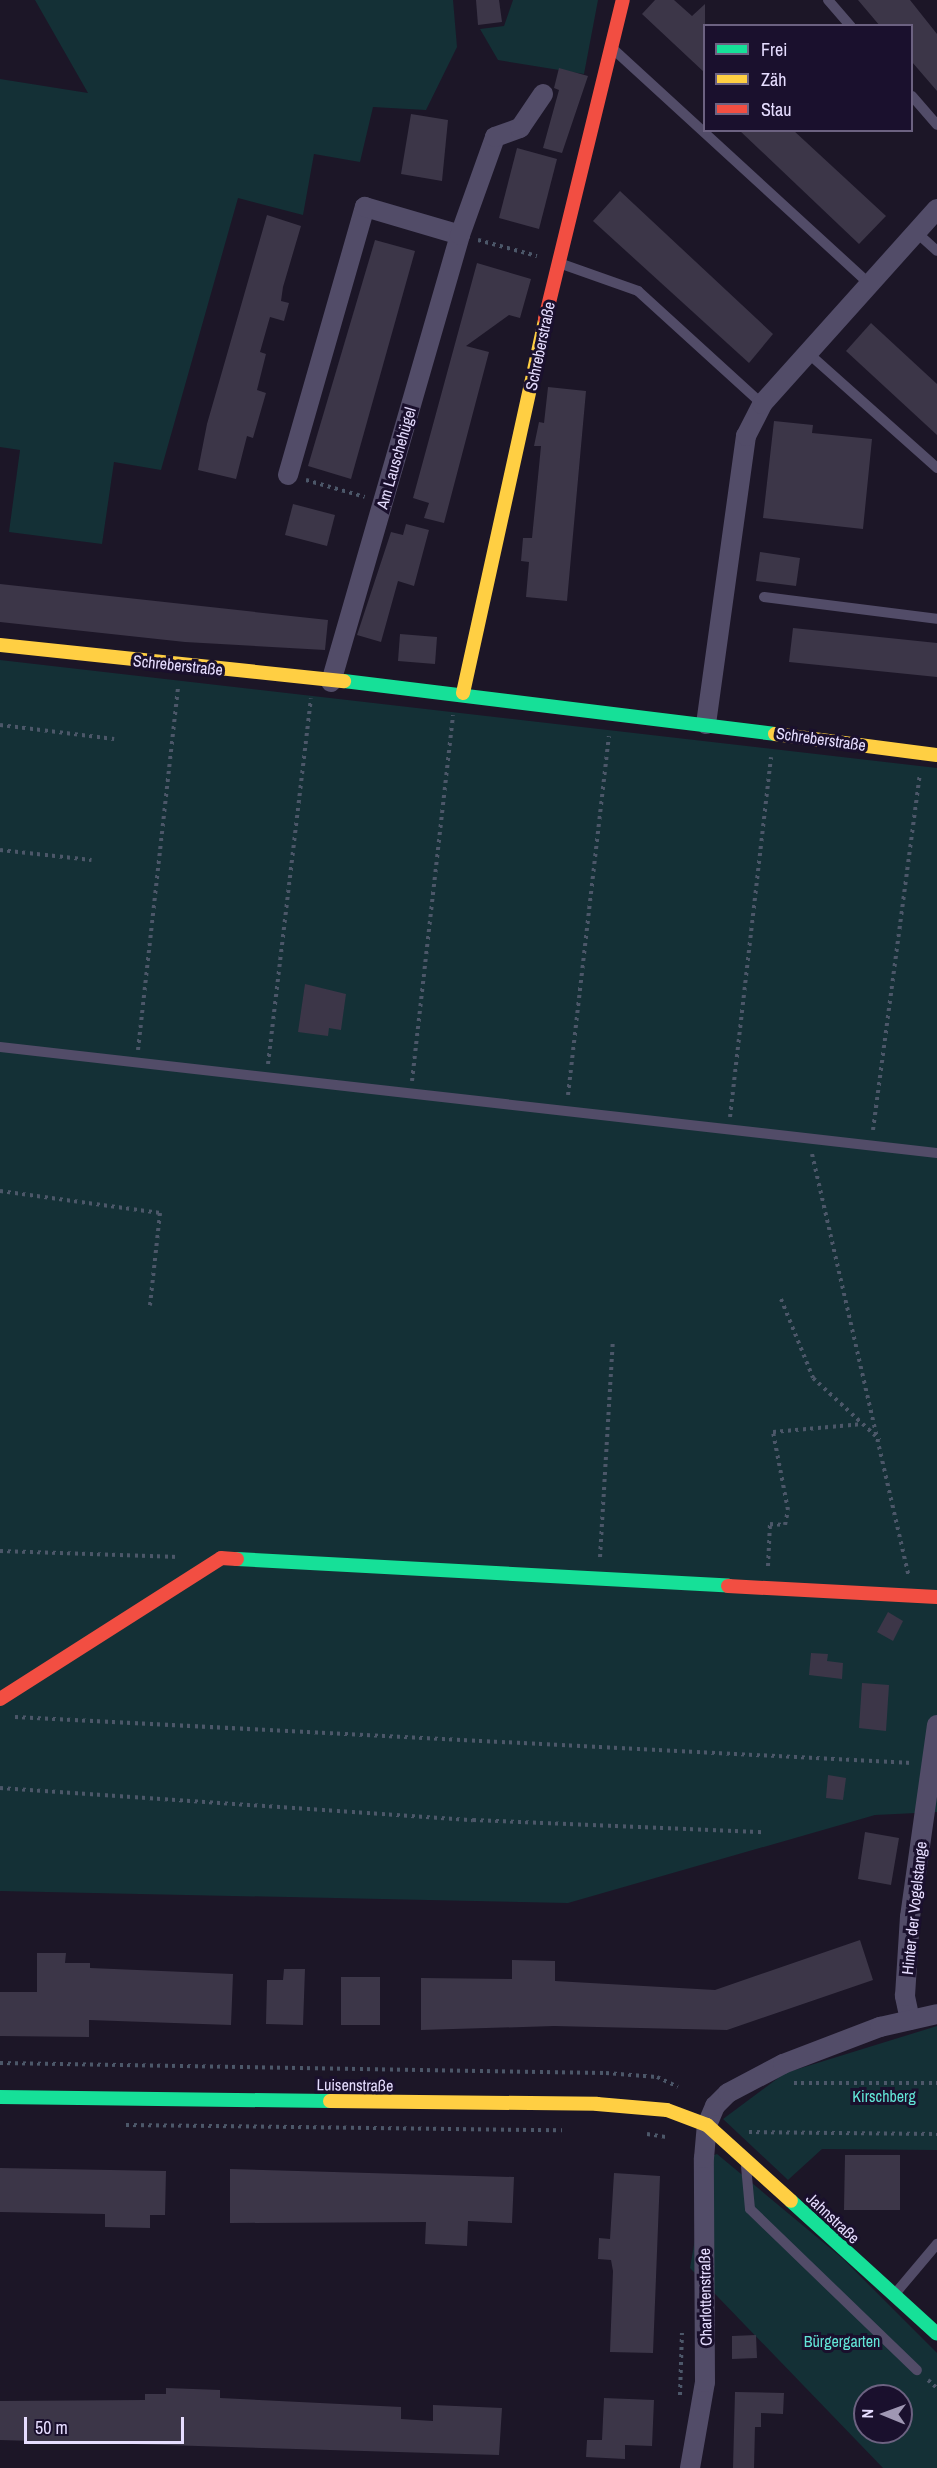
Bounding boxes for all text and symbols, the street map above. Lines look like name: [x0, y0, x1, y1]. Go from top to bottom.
legend: [703, 24, 913, 132]
text: Frei: [761, 37, 787, 62]
text: Zäh: [761, 67, 786, 92]
text: Stau: [761, 97, 791, 122]
street label: Schreberstraße: [521, 300, 559, 392]
street label: Am Lauschehügel: [372, 405, 420, 511]
street label: Schreberstraße: [132, 651, 224, 679]
street label: Schreberstraße: [775, 723, 867, 755]
street label: Hinter der Vogelstange: [897, 1840, 931, 1976]
street label: Luisenstraße: [317, 2075, 393, 2095]
park label: Kirschberg: [852, 2086, 916, 2106]
street label: Jahnstraße: [802, 2189, 864, 2247]
street label: Charlottenstraße: [695, 2248, 715, 2346]
park label: Bürgergarten: [804, 2331, 880, 2351]
north arrow: [853, 2384, 913, 2444]
scale bar: [27, 2405, 188, 2443]
text: N: [856, 2409, 878, 2419]
text: 50 m: [35, 2415, 68, 2440]

